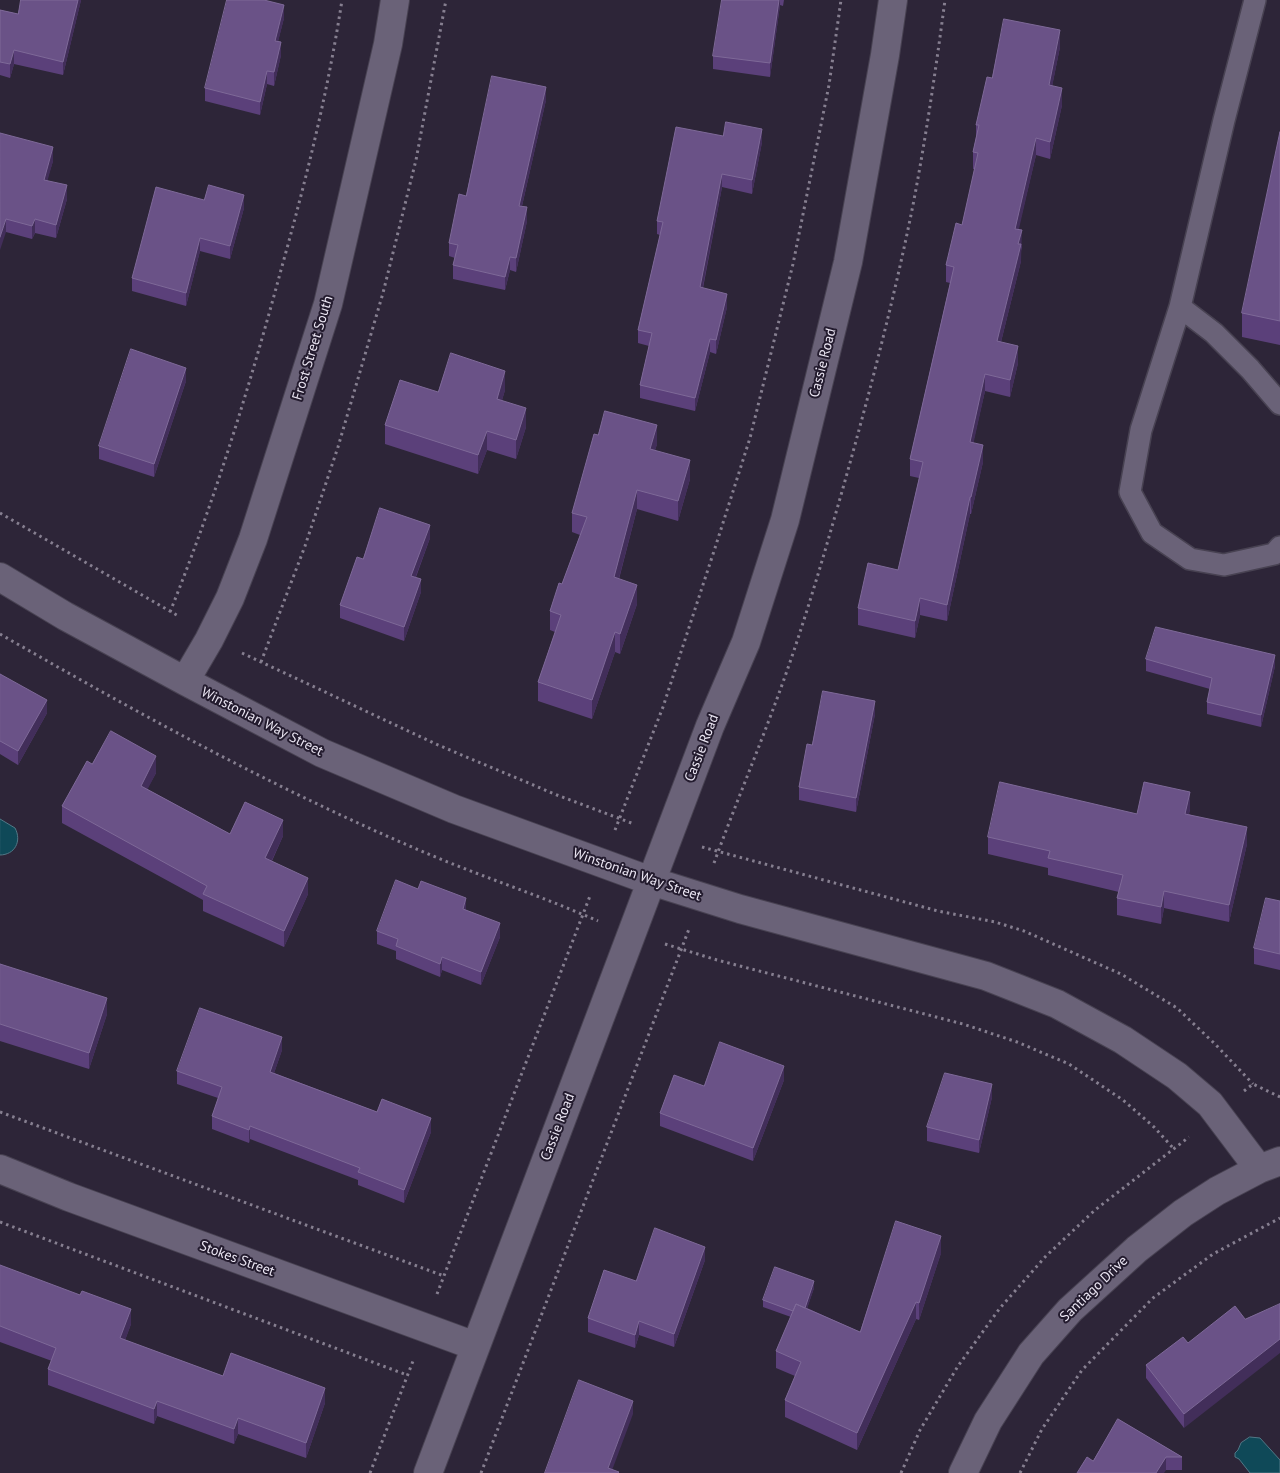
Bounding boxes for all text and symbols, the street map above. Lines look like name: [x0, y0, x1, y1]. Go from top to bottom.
street label: Frost Street South: [289, 294, 337, 402]
street label: Cassie Road: [806, 327, 840, 399]
street label: Winstonian Way Street: [198, 684, 326, 760]
street label: Cassie Road: [681, 712, 723, 784]
street label: Winstonian Way Street: [571, 845, 703, 905]
street label: Cassie Road: [537, 1091, 579, 1163]
street label: Stokes Street: [197, 1238, 277, 1280]
street label: Santiago Drive: [1057, 1253, 1131, 1325]

